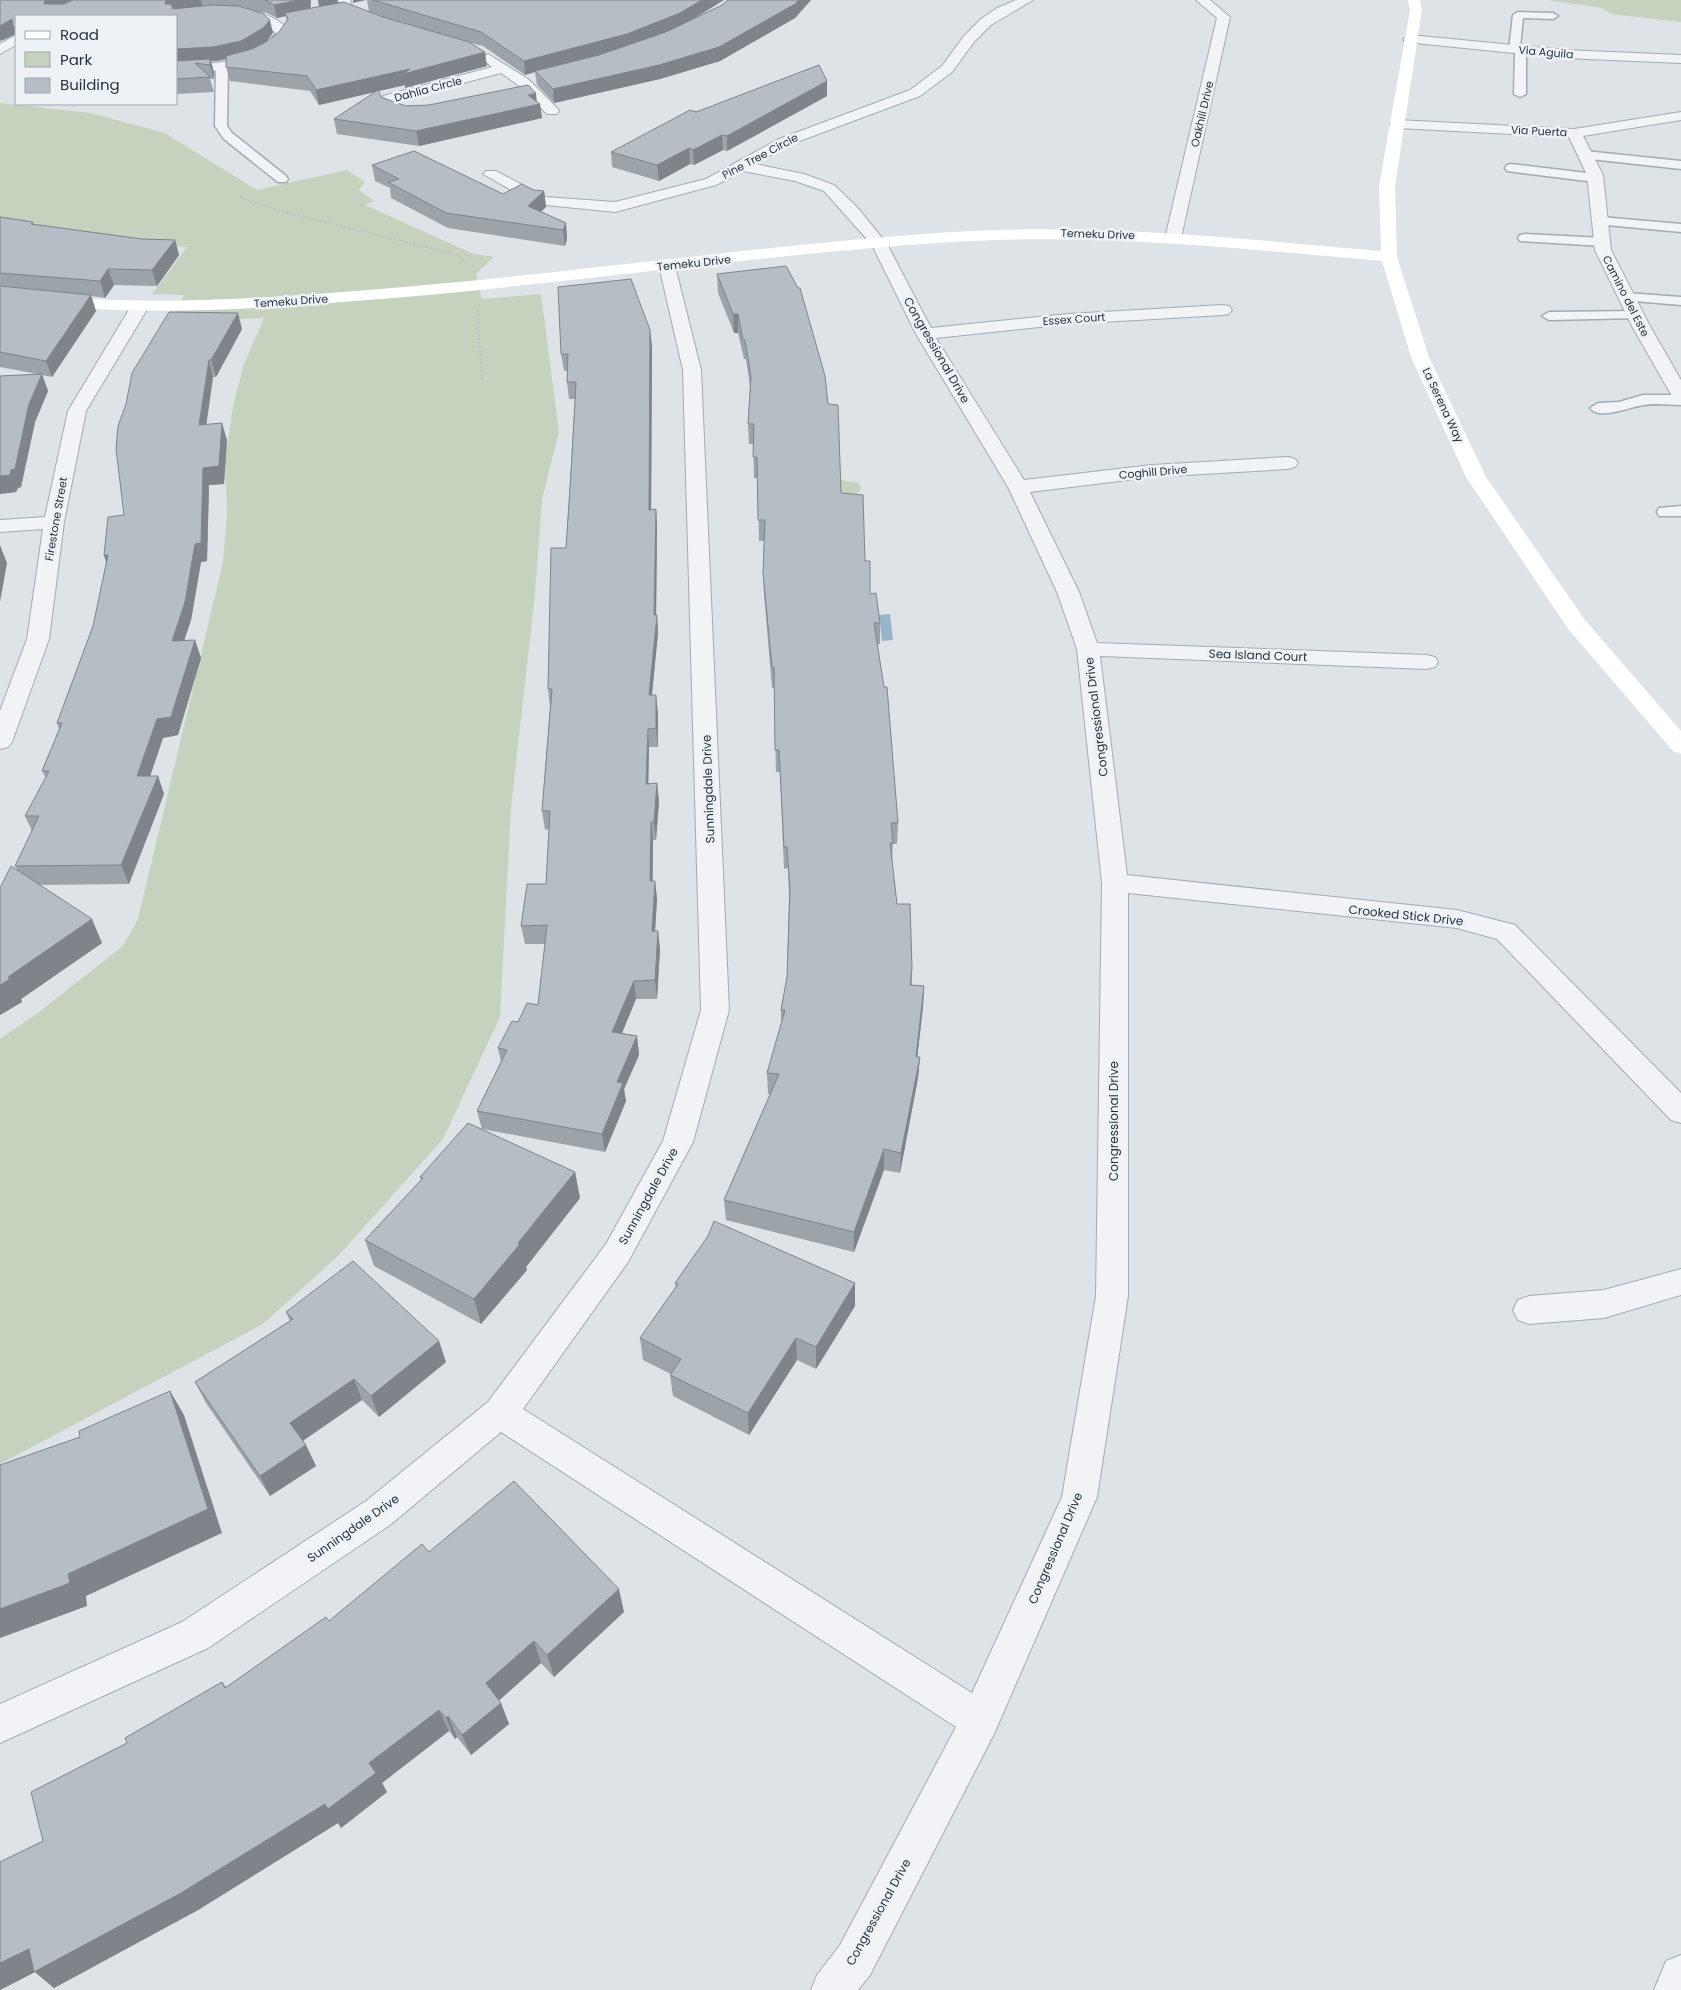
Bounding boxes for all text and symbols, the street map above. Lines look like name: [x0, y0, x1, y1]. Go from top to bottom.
legend: [15, 15, 178, 105]
text: Road: [60, 24, 99, 45]
street label: Via Aguila: [1518, 42, 1574, 62]
text: Park: [60, 49, 92, 70]
street label: Dahlia Circle: [392, 72, 464, 106]
text: Building: [60, 74, 120, 95]
street label: Oakhill Drive: [1187, 79, 1217, 149]
street label: Via Puerta: [1510, 122, 1568, 140]
street label: Pine Tree Circle: [719, 129, 801, 183]
street label: Temeku Drive: [1061, 225, 1136, 243]
street label: Temeku Drive: [656, 251, 732, 275]
street label: Camino del Este: [1599, 253, 1653, 339]
street label: Temeku Drive: [253, 290, 329, 312]
street label: Congressional Drive: [900, 294, 974, 406]
street label: Essex Court: [1042, 309, 1106, 329]
street label: La Serena Way: [1419, 365, 1468, 446]
street label: Coghill Drive: [1118, 461, 1188, 483]
street label: Firestone Street: [41, 476, 71, 562]
street label: Sea Island Court: [1208, 645, 1308, 665]
street label: Congressional Drive: [1080, 656, 1112, 778]
street label: Sunningdale Drive: [698, 734, 718, 844]
street label: Crooked Stick Drive: [1348, 901, 1464, 929]
street label: Congressional Drive: [1105, 1061, 1122, 1181]
street label: Sunningdale Drive: [614, 1144, 682, 1248]
street label: Sunningdale Drive: [304, 1490, 402, 1566]
street label: Congressional Drive: [1024, 1490, 1086, 1606]
street label: Congressional Drive: [842, 1855, 914, 1969]

